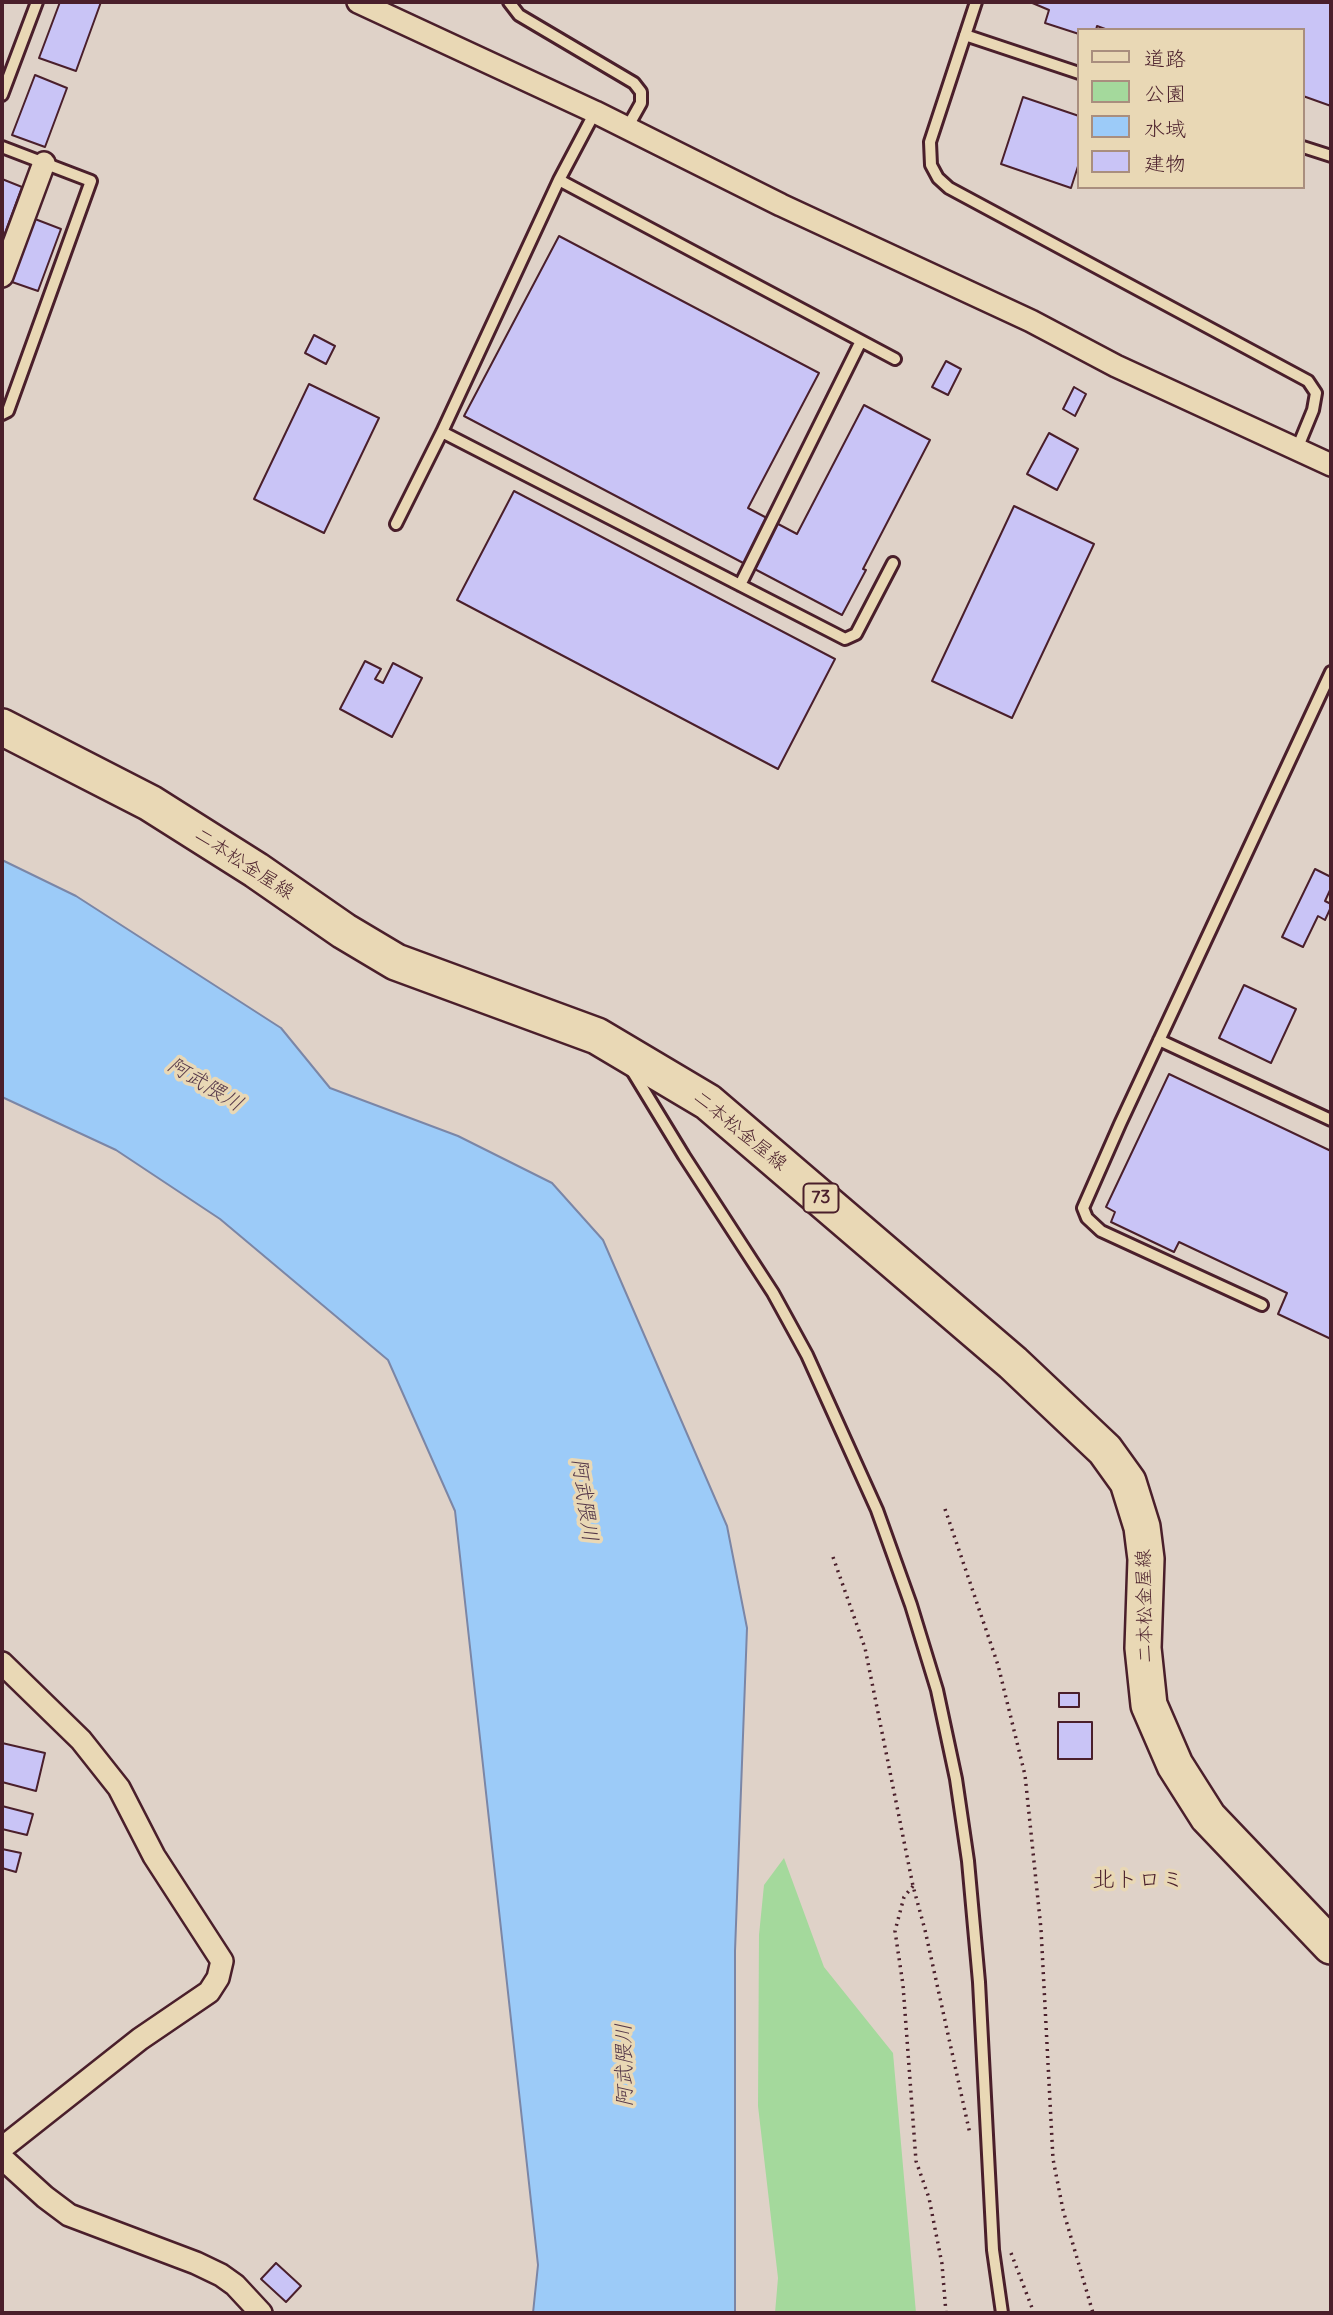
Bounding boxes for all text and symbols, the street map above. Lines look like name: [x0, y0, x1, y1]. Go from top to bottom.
legend: [1078, 28, 1305, 189]
text: 道路: [1144, 45, 1186, 72]
text: 公園: [1144, 80, 1186, 107]
text: 水域: [1144, 115, 1186, 142]
text: 建物: [1144, 150, 1186, 177]
street label: 二本松金屋線: [190, 823, 298, 905]
water label: 阿武隈川: [163, 1053, 247, 1117]
street label: 二本松金屋線: [689, 1086, 791, 1176]
road number: 73: [804, 1184, 838, 1212]
water label: 阿武隈川: [566, 1457, 602, 1543]
street label: 二本松金屋線: [1133, 1549, 1157, 1663]
district label: 北トロミ: [1092, 1866, 1184, 1894]
water label: 阿武隈川: [612, 2023, 638, 2107]

